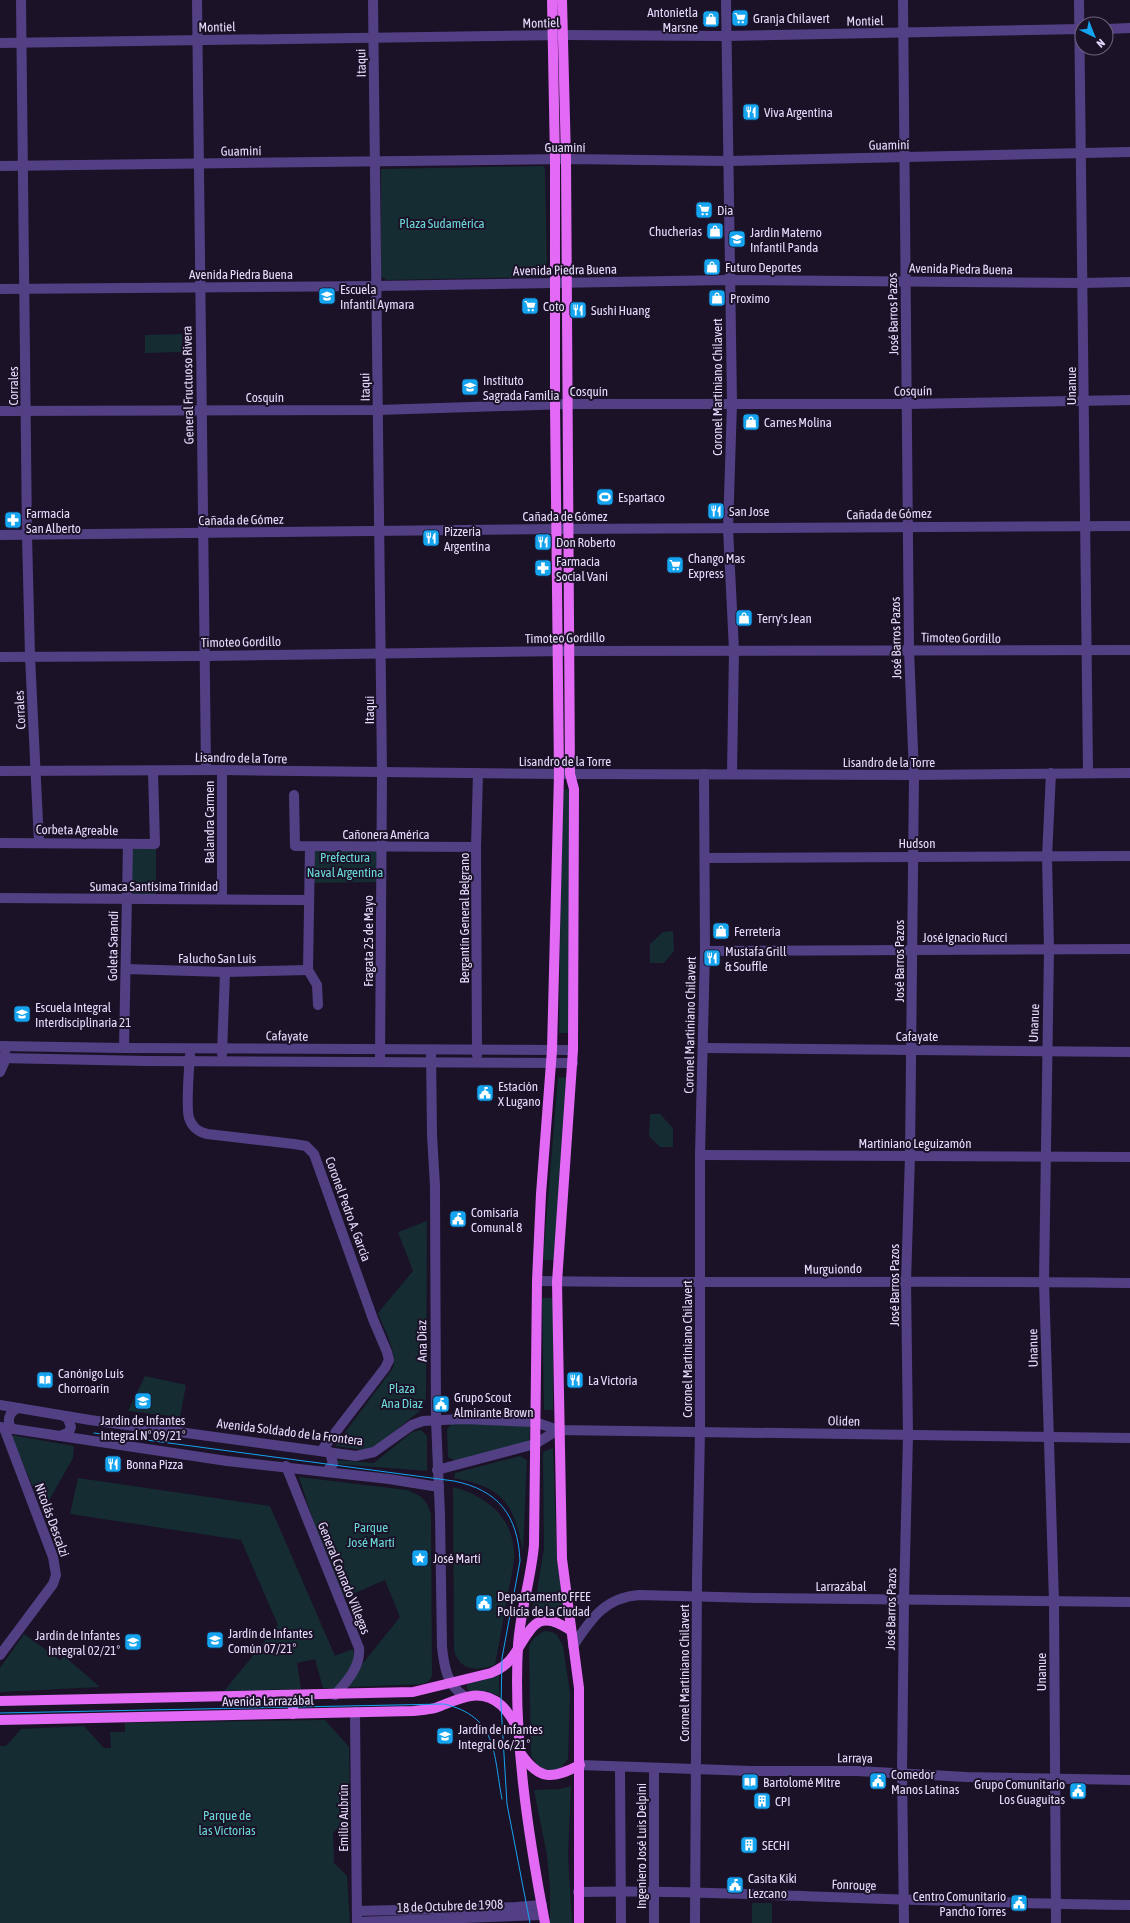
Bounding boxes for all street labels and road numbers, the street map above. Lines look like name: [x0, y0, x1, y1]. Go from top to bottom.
street label: Montiel: [846, 13, 884, 29]
street label: Montiel: [522, 15, 560, 31]
street label: Montiel: [198, 19, 236, 35]
street label: Itaqui: [353, 49, 369, 77]
street label: Guaminí: [868, 137, 910, 153]
street label: Guaminí: [545, 140, 585, 155]
street label: Guaminí: [220, 143, 262, 159]
street label: Avenida Piedra Buena: [909, 261, 1013, 277]
street label: Avenida Piedra Buena: [513, 262, 617, 278]
street label: Avenida Piedra Buena: [189, 267, 293, 282]
street label: José Barros Pazos: [885, 272, 901, 355]
street label: Coronel Martiniano Chilavert: [710, 318, 725, 456]
street label: General Fructuoso Rivera: [179, 326, 197, 444]
street label: Corrales: [6, 366, 21, 406]
street label: Unanue: [1064, 367, 1079, 405]
street label: Itaqui: [357, 373, 373, 401]
street label: Cosquín: [894, 383, 932, 399]
street label: Cosquín: [570, 384, 608, 399]
street label: Cosquín: [246, 390, 284, 405]
street label: Cañada de Gómez: [846, 506, 932, 522]
street label: Cañada de Gómez: [522, 509, 608, 524]
street label: Cañada de Gómez: [198, 512, 284, 528]
street label: José Barros Pazos: [888, 596, 904, 679]
street label: Timoteo Gordillo: [525, 630, 605, 646]
street label: Timoteo Gordillo: [921, 630, 1001, 646]
street label: Timoteo Gordillo: [201, 634, 281, 650]
street label: Corrales: [11, 690, 29, 730]
street label: Itaqui: [362, 696, 377, 724]
street label: Lisandro de la Torre: [195, 750, 288, 766]
street label: Lisandro de la Torre: [519, 754, 611, 769]
street label: Lisandro de la Torre: [843, 755, 935, 770]
street label: Balandra Carmen: [202, 781, 217, 863]
street label: Corbeta Agreable: [36, 822, 118, 838]
street label: Cañonera América: [342, 827, 430, 842]
street label: Hudson: [899, 836, 936, 851]
street label: Bergantín General Belgrano: [457, 853, 472, 983]
street label: Sumaca Santísima Trinidad: [90, 879, 218, 894]
street label: Fragata 25 de Mayo: [361, 895, 376, 987]
street label: Goleta Sarandí: [105, 911, 121, 981]
street label: José Barros Pazos: [892, 919, 907, 1002]
street label: José Ignacio Rucci: [923, 930, 1007, 945]
street label: Falucho San Luis: [178, 951, 257, 966]
street label: Coronel Martiniano Chilavert: [681, 956, 699, 1094]
street label: Unanue: [1026, 1003, 1042, 1043]
street label: Cafayate: [266, 1028, 308, 1044]
street label: Cafayate: [896, 1029, 938, 1044]
street label: Martiniano Leguizamón: [858, 1136, 972, 1151]
street label: Coronel Pedro A. García: [322, 1155, 374, 1263]
street label: José Barros Pazos: [887, 1243, 902, 1326]
street label: Murguiondo: [804, 1261, 862, 1277]
street label: Coronel Martiniano Chilavert: [680, 1280, 695, 1418]
street label: Ana Díaz: [414, 1320, 430, 1362]
street label: Unanue: [1025, 1329, 1041, 1367]
street label: Oliden: [828, 1413, 860, 1429]
street label: Avenida Soldado de la Frontera: [216, 1416, 364, 1448]
street label: Nicolás Descalzi: [32, 1481, 72, 1559]
street label: General Conrado Villegas: [315, 1520, 374, 1637]
street label: José Barros Pazos: [883, 1567, 899, 1650]
street label: Larrazábal: [816, 1579, 867, 1594]
street label: Coronel Martiniano Chilavert: [677, 1604, 692, 1742]
street label: Unanue: [1034, 1653, 1049, 1691]
street label: Avenida Larrazábal: [222, 1693, 315, 1709]
street label: Larraya: [837, 1750, 873, 1766]
street label: Ingeniero José Luis Delpini: [634, 1783, 649, 1909]
street label: Emilio Aubrún: [336, 1784, 351, 1852]
street label: Fonrouge: [831, 1877, 877, 1893]
street label: 18 de Octubre de 1908: [397, 1897, 503, 1915]

